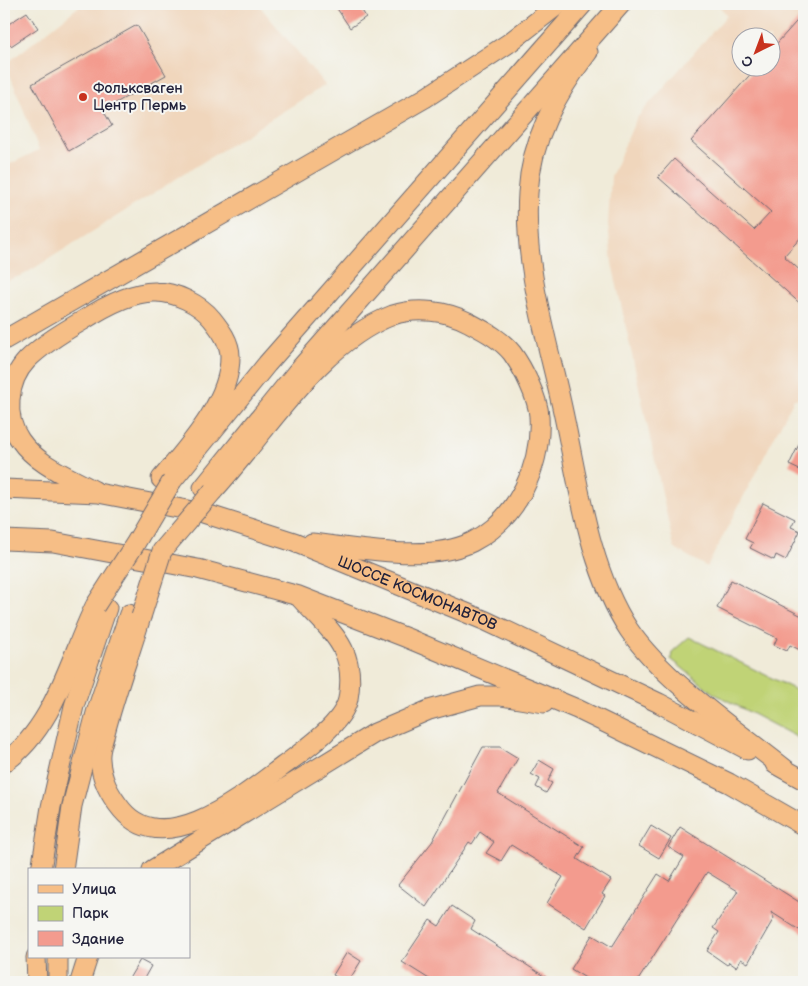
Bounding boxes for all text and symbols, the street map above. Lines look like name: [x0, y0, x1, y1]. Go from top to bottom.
north arrow: [730, 28, 780, 78]
text: С: [738, 52, 757, 71]
place label: Фольксваген Центр Пермь: [93, 79, 187, 115]
marker: Фольксваген Центр Пермь: [77, 91, 89, 103]
street label: ШОССЕ КОСМОНАВТОВ: [335, 551, 501, 635]
legend: [28, 868, 190, 958]
text: Улица: [72, 880, 117, 899]
text: Парк: [72, 904, 109, 923]
text: Здание: [72, 930, 124, 949]

